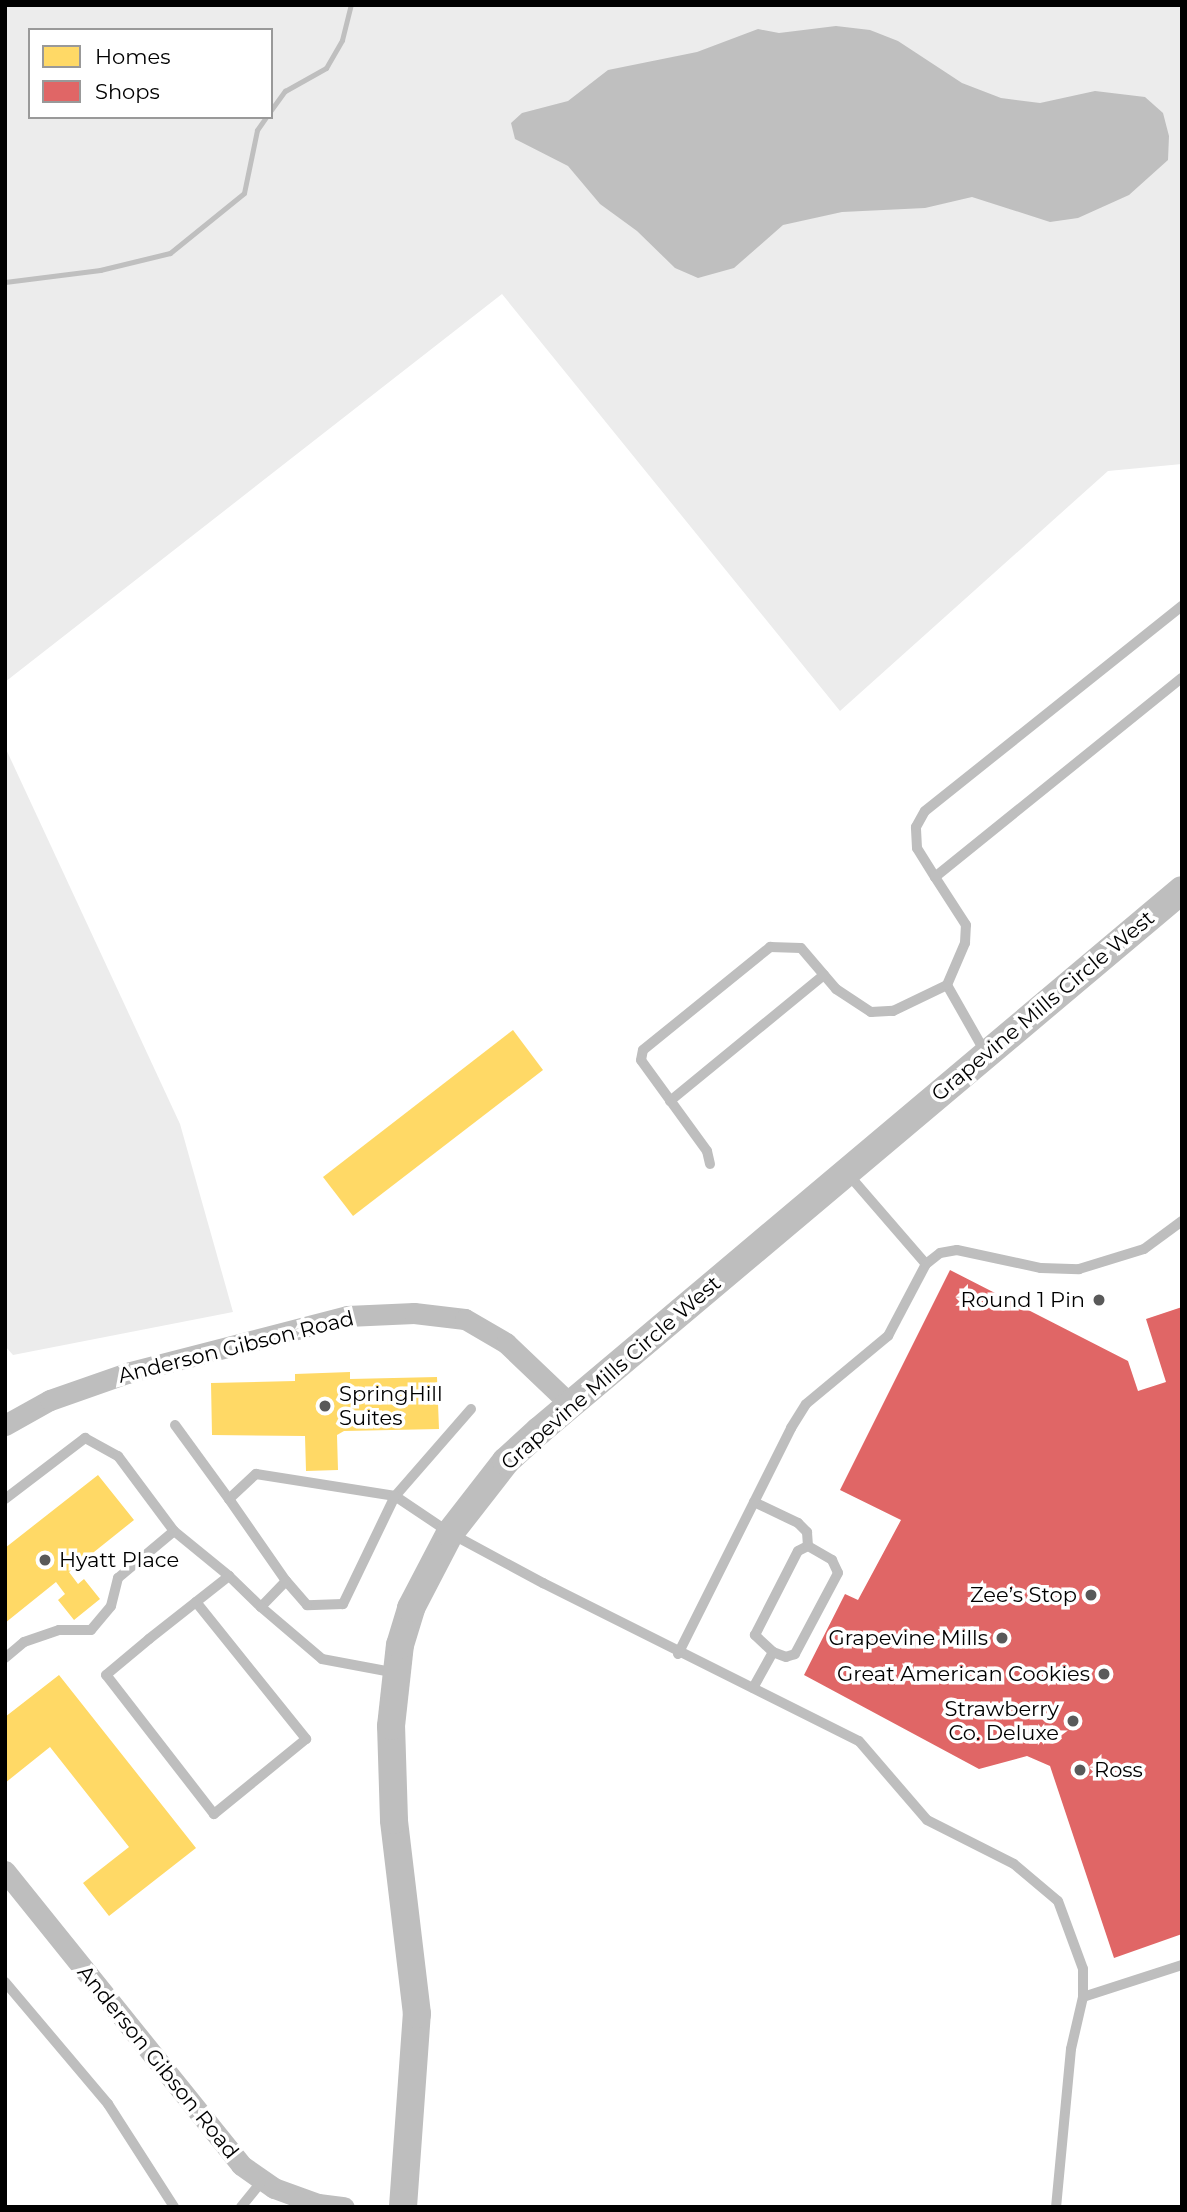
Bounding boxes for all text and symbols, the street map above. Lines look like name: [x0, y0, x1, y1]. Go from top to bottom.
legend: [28, 28, 273, 119]
text: Homes: [95, 44, 170, 69]
text: Shops: [95, 79, 160, 104]
street label: Grapevine Mills Circle West: [927, 905, 1159, 1107]
street label: Grapevine Mills Circle West: [496, 1271, 726, 1475]
place label: Round 1 Pin: [961, 1287, 1085, 1313]
marker: Round 1 Pin: [1091, 1292, 1107, 1308]
street label: Anderson Gibson Road: [116, 1306, 356, 1388]
place label: SpringHill Suites: [339, 1381, 443, 1431]
marker: SpringHill Suites: [317, 1398, 333, 1414]
place label: Hyatt Place: [59, 1547, 179, 1573]
marker: Hyatt Place: [37, 1552, 53, 1568]
place label: Zee’s Stop: [970, 1582, 1077, 1608]
marker: Zee’s Stop: [1083, 1587, 1099, 1603]
place label: Grapevine Mills: [828, 1625, 988, 1651]
marker: Grapevine Mills: [994, 1630, 1010, 1646]
place label: Great American Cookies: [837, 1661, 1090, 1687]
marker: Great American Cookies: [1096, 1666, 1112, 1682]
place label: Strawberry Co. Deluxe: [945, 1696, 1059, 1746]
marker: Strawberry Co. Deluxe: [1065, 1713, 1081, 1729]
place label: Ross: [1094, 1757, 1143, 1783]
marker: Ross: [1072, 1762, 1088, 1778]
street label: Anderson Gibson Road: [72, 1960, 244, 2164]

